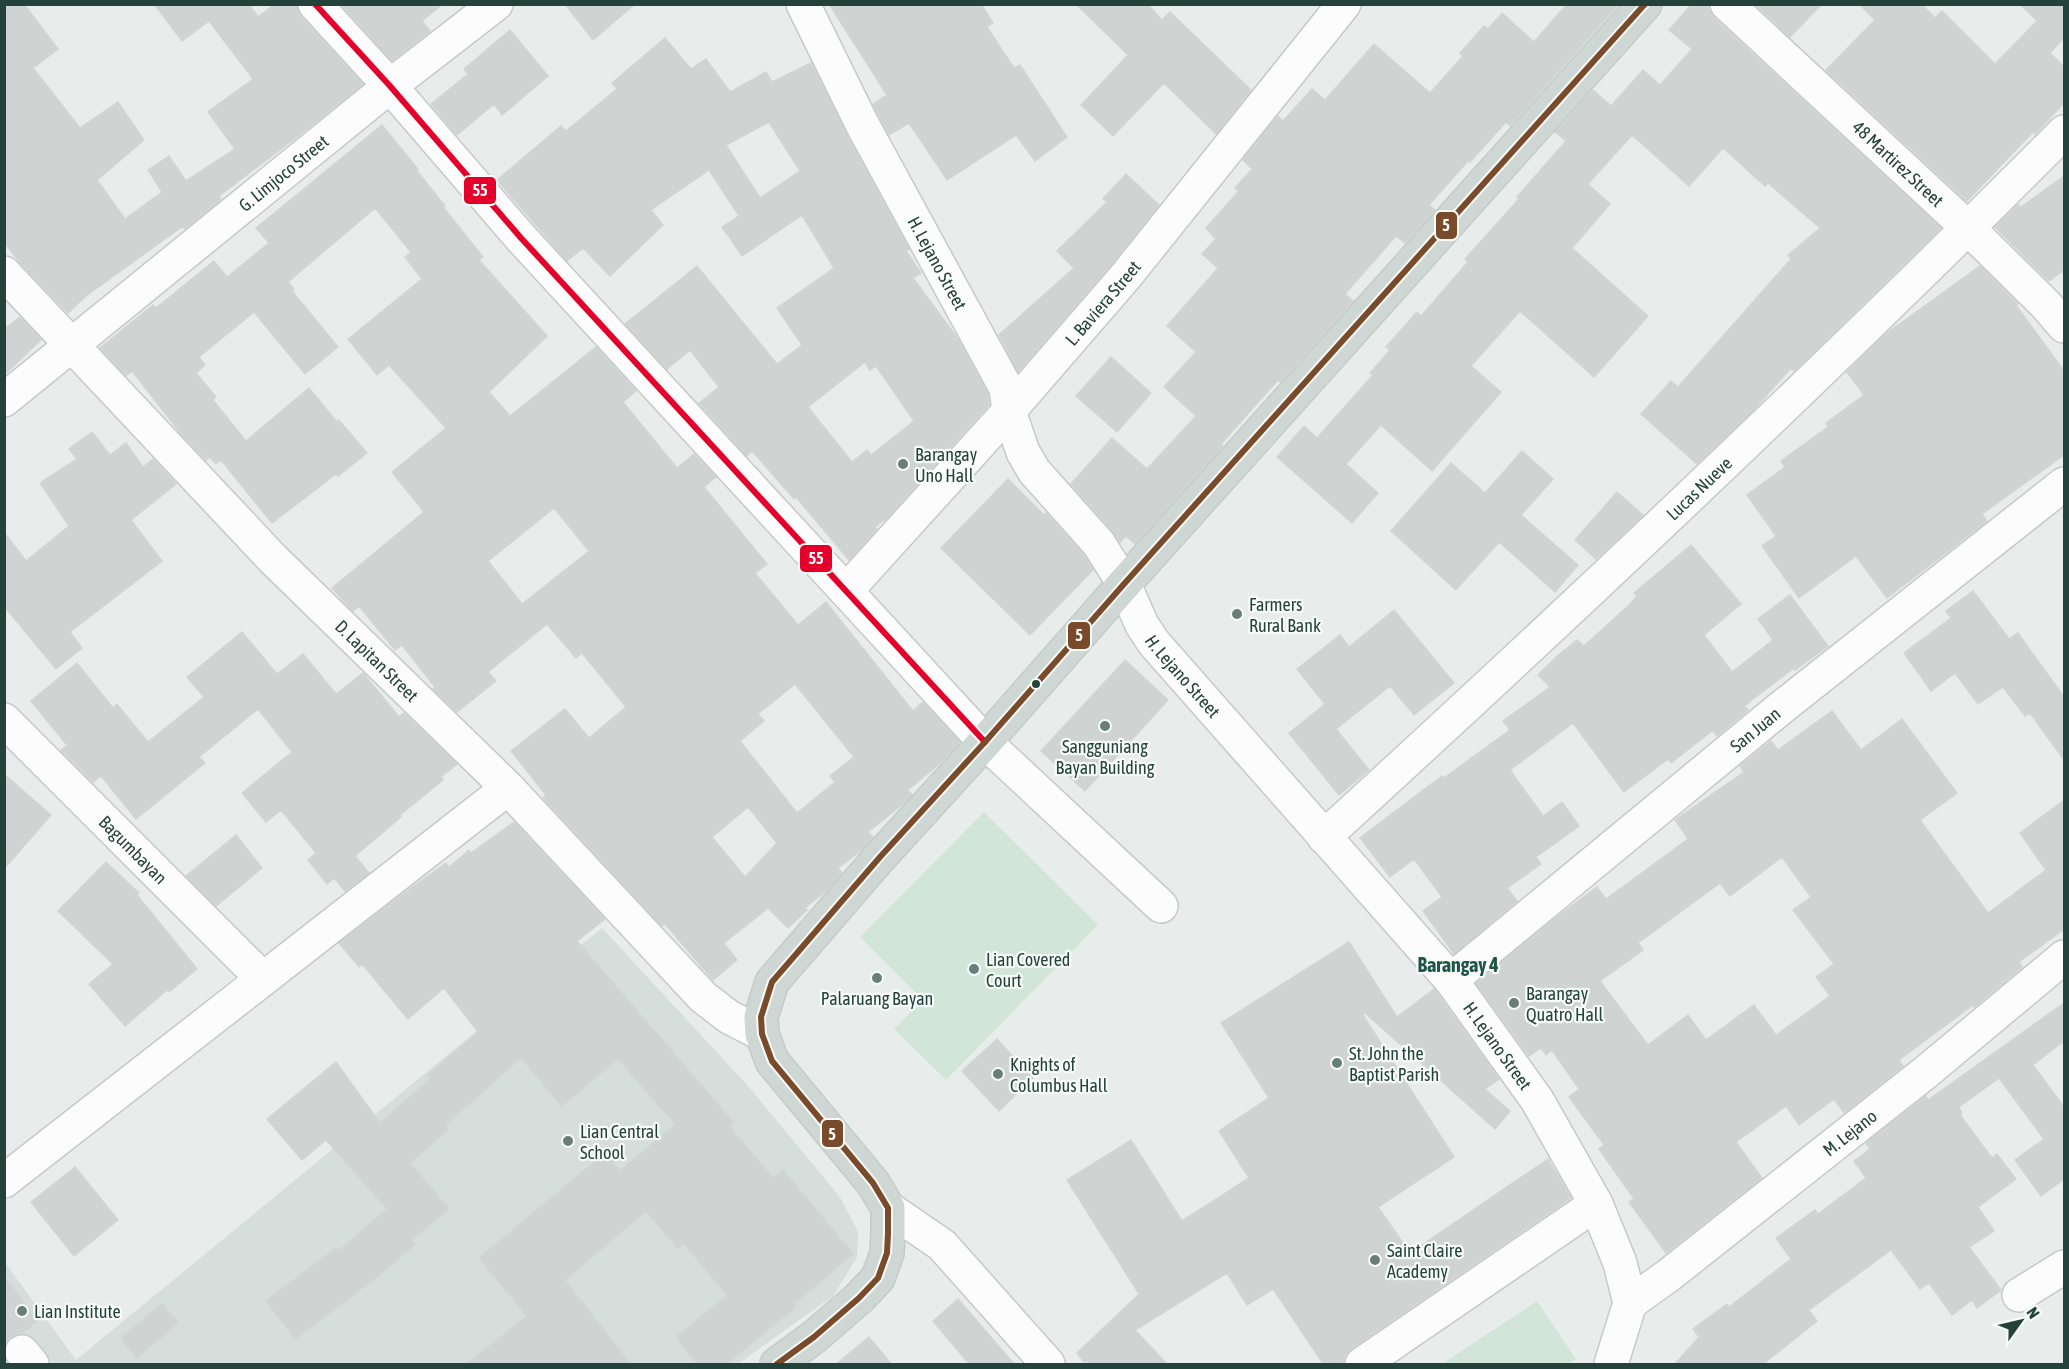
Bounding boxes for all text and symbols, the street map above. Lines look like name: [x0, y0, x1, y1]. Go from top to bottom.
street label: 48 Martirez Street: [1849, 116, 1948, 211]
street label: G. Limjoco Street: [234, 130, 332, 215]
line badge: 55: [463, 176, 497, 205]
text: 55: [472, 181, 488, 199]
line badge: 5: [1435, 211, 1458, 240]
street label: H. Lejano Street: [904, 213, 972, 313]
text: 5: [1442, 216, 1450, 234]
street label: L. Baviera Street: [1061, 256, 1145, 349]
place label: Barangay Uno Hall: [915, 444, 977, 486]
street label: Lucas Nueve: [1662, 452, 1736, 524]
marker: Barangay Uno Hall: [896, 457, 910, 471]
line badge: 55: [799, 544, 833, 573]
text: 55: [808, 549, 824, 567]
place label: Farmers Rural Bank: [1249, 594, 1321, 636]
marker: Farmers Rural Bank: [1230, 607, 1244, 621]
street label: D. Lapitan Street: [331, 615, 423, 706]
line badge: 5: [1067, 621, 1091, 650]
text: 5: [1075, 626, 1083, 644]
street label: H. Lejano Street: [1141, 631, 1225, 721]
unlabelled marker: [1030, 678, 1042, 690]
street label: San Juan: [1726, 703, 1784, 756]
marker: Sangguniang Bayan Building: [1098, 719, 1112, 733]
place label: Sangguniang Bayan Building: [1056, 736, 1155, 778]
street label: Bagumbayan: [95, 811, 172, 888]
place label: Lian Covered Court: [986, 949, 1070, 991]
district label: Barangay 4: [1417, 953, 1499, 976]
marker: Lian Covered Court: [967, 962, 981, 976]
marker: Palaruang Bayan: [870, 971, 884, 985]
place label: Barangay Quatro Hall: [1526, 983, 1604, 1025]
place label: Palaruang Bayan: [821, 988, 933, 1009]
marker: Barangay Quatro Hall: [1507, 996, 1521, 1010]
street label: H. Lejano Street: [1459, 997, 1536, 1093]
place label: St. John the Baptist Parish: [1349, 1043, 1439, 1085]
place label: Knights of Columbus Hall: [1010, 1054, 1108, 1096]
marker: St. John the Baptist Parish: [1330, 1056, 1344, 1070]
marker: Knights of Columbus Hall: [991, 1067, 1005, 1081]
street label: M. Lejano: [1818, 1105, 1881, 1160]
line badge: 5: [821, 1119, 844, 1148]
place label: Lian Central School: [580, 1121, 659, 1163]
text: 5: [828, 1125, 836, 1143]
marker: Lian Central School: [561, 1134, 575, 1148]
place label: Saint Claire Academy: [1387, 1240, 1462, 1282]
marker: Saint Claire Academy: [1368, 1253, 1382, 1267]
north arrow: [1991, 1291, 2051, 1351]
place label: Lian Institute: [34, 1301, 121, 1322]
marker: Lian Institute: [15, 1304, 29, 1318]
text: N: [2023, 1304, 2044, 1322]

